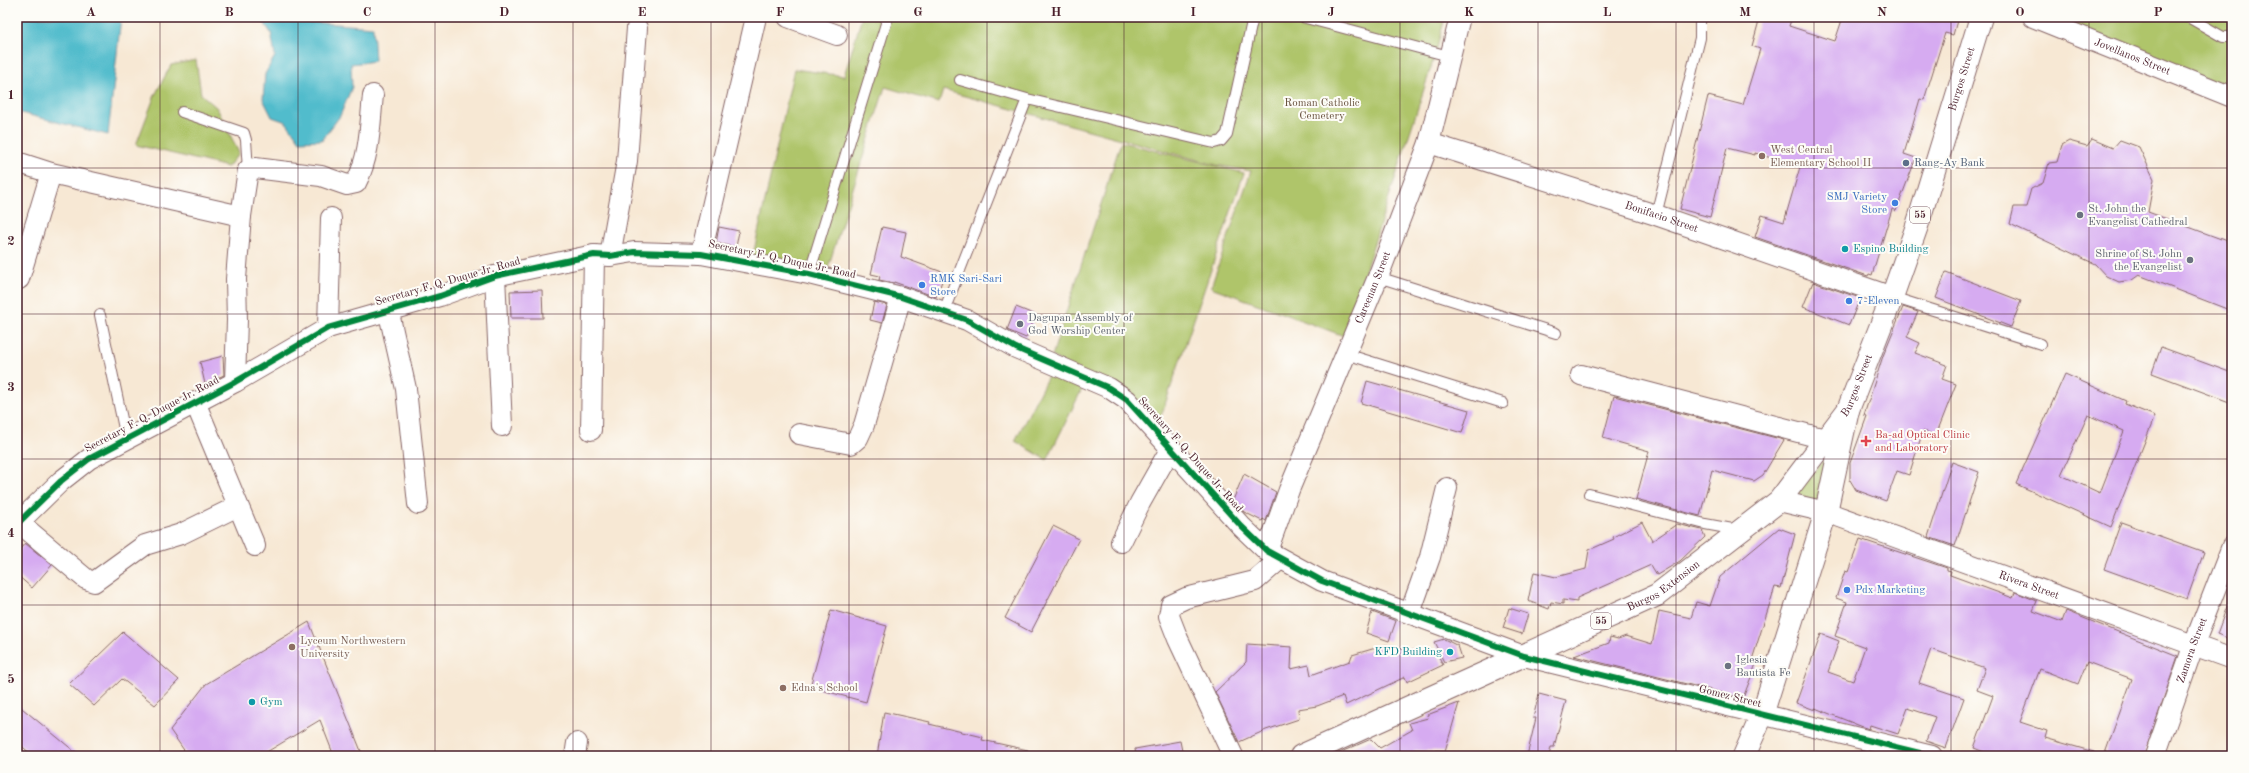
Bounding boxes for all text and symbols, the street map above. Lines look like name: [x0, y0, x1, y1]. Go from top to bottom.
text: A: [86, 6, 96, 19]
text: B: [224, 6, 234, 19]
text: C: [363, 6, 371, 19]
text: D: [499, 6, 509, 19]
text: E: [638, 6, 647, 19]
text: F: [776, 6, 785, 19]
text: G: [913, 6, 923, 19]
text: H: [1051, 6, 1062, 19]
text: I: [1190, 6, 1196, 19]
text: J: [1327, 6, 1335, 19]
text: K: [1464, 6, 1474, 19]
text: L: [1603, 6, 1612, 19]
text: M: [1739, 6, 1751, 19]
text: N: [1877, 6, 1887, 19]
text: O: [2015, 6, 2025, 19]
text: P: [2153, 6, 2163, 19]
street label: Jovellanos Street: [2093, 37, 2172, 77]
street label: Burgos Street: [1947, 46, 1977, 113]
text: 1: [7, 89, 15, 102]
park label: Roman Catholic Cemetery: [1284, 98, 1360, 122]
place label: West Central Elementary School II: [1770, 145, 1871, 169]
marker: West Central Elementary School II: [1757, 151, 1767, 161]
marker: Rang-Ay Bank: [1901, 158, 1911, 168]
place label: Rang-Ay Bank: [1914, 158, 1985, 169]
place label: SMJ Variety Store: [1827, 192, 1887, 216]
marker: SMJ Variety Store: [1890, 198, 1900, 208]
street label: Bonifacio Street: [1623, 200, 1700, 235]
place label: St. John the Evangelist Cathedral: [2088, 204, 2187, 228]
road number: 55: [1910, 207, 1930, 223]
marker: St. John the Evangelist Cathedral: [2075, 210, 2085, 220]
text: 2: [7, 235, 15, 248]
street label: Secretary F. Q. Duque Jr. Road: [707, 239, 857, 281]
marker: Espino Building: [1840, 244, 1850, 254]
place label: Espino Building: [1853, 244, 1929, 255]
place label: Shrine of St. John the Evangelist: [2095, 249, 2182, 273]
street label: Careenan Street: [1354, 250, 1393, 325]
marker: Shrine of St. John the Evangelist: [2185, 255, 2195, 265]
street label: Secretary F. Q. Duque Jr. Road: [374, 256, 522, 308]
place label: RMK Sari-Sari Store: [930, 274, 1002, 298]
marker: RMK Sari-Sari Store: [917, 280, 927, 290]
marker: 7-Eleven: [1844, 296, 1854, 306]
place label: 7-Eleven: [1857, 296, 1899, 307]
place label: Dagupan Assembly of God Worship Center: [1028, 313, 1133, 337]
marker: Dagupan Assembly of God Worship Center: [1015, 319, 1025, 329]
street label: Burgos Street: [1839, 353, 1875, 419]
street label: Secretary F. Q. Duque Jr. Road: [83, 375, 221, 455]
text: 3: [7, 381, 15, 394]
street label: Secretary F. Q. Duque Jr. Road: [1135, 395, 1245, 515]
place label: Ba-ad Optical Clinic and Laboratory: [1875, 430, 1970, 454]
marker: Ba-ad Optical Clinic and Laboratory: [1860, 435, 1872, 447]
text: 4: [7, 527, 15, 540]
street label: Burgos Extension: [1626, 558, 1702, 613]
street label: Rivera Street: [1997, 569, 2061, 601]
marker: Pdx Marketing: [1842, 585, 1852, 595]
place label: Pdx Marketing: [1855, 585, 1925, 596]
road number: 55: [1591, 613, 1611, 629]
street label: Zamora Street: [2175, 616, 2209, 685]
place label: Lyceum Northwestern University: [300, 636, 406, 660]
marker: Lyceum Northwestern University: [287, 642, 297, 652]
place label: KFD Building: [1375, 647, 1442, 658]
marker: KFD Building: [1445, 647, 1455, 657]
place label: Iglesia Bautista Fe: [1736, 655, 1791, 679]
marker: Iglesia Bautista Fe: [1723, 661, 1733, 671]
text: 5: [7, 673, 15, 686]
marker: Edna's School: [778, 683, 788, 693]
place label: Edna's School: [791, 683, 858, 694]
street label: Gomez Street: [1697, 684, 1763, 710]
marker: Gym: [247, 697, 257, 707]
place label: Gym: [260, 697, 283, 708]

